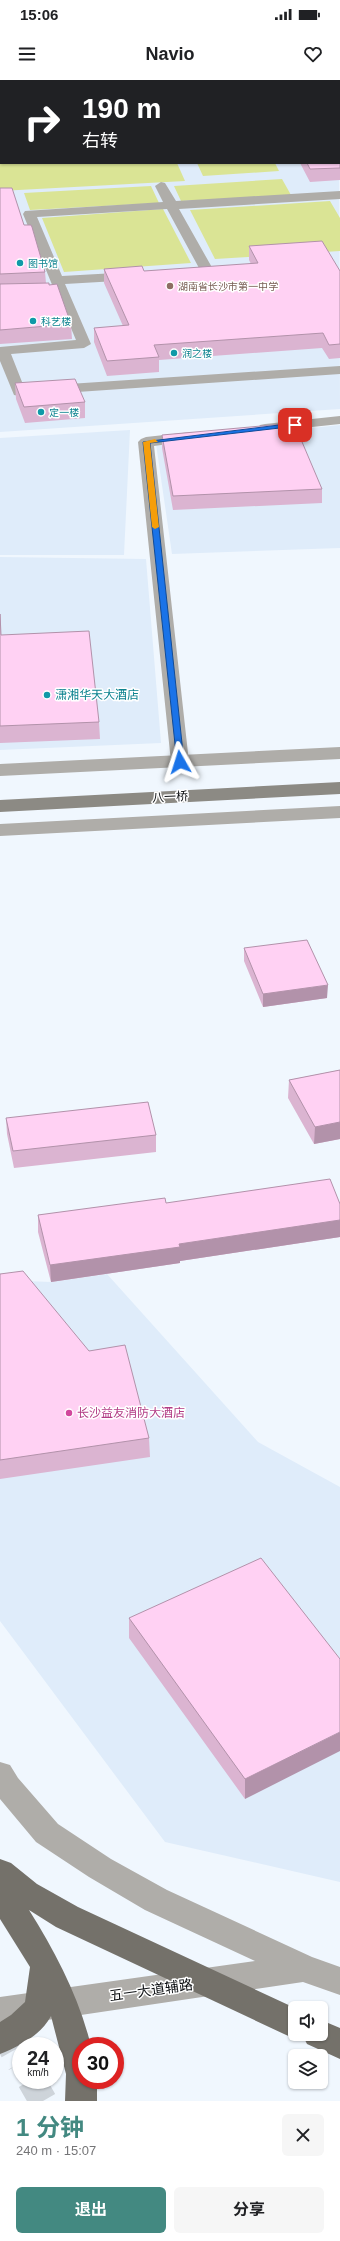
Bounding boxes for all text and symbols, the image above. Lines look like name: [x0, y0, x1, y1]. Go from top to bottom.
text: 15:06: [20, 6, 58, 23]
icon: menu: [16, 43, 38, 65]
icon: heart: [302, 43, 324, 65]
text: Navio: [145, 44, 195, 64]
text: 190 m: [82, 93, 161, 124]
icon: right: [16, 96, 68, 148]
text: 右转: [82, 131, 118, 151]
marker: 图书馆: [15, 258, 25, 268]
place label: 图书馆: [28, 258, 58, 269]
marker: 湖南省长沙市第一中学: [165, 281, 175, 291]
place label: 湖南省长沙市第一中学: [178, 281, 278, 292]
marker: 科艺楼: [28, 316, 38, 326]
place label: 科艺楼: [41, 316, 71, 327]
marker: 润之楼: [169, 348, 179, 358]
place label: 润之楼: [182, 348, 212, 359]
marker: 定一楼: [36, 407, 46, 417]
place label: 定一楼: [49, 407, 79, 418]
pin: [278, 408, 312, 442]
icon: arrive: [284, 414, 306, 436]
place label: 潇湘华天大酒店: [55, 688, 139, 702]
marker: 潇湘华天大酒店: [42, 690, 52, 700]
position arrow: [159, 741, 201, 783]
street label: 八一桥: [152, 789, 188, 805]
place label: 长沙益友消防大酒店: [77, 1406, 185, 1420]
marker: 长沙益友消防大酒店: [64, 1408, 74, 1418]
street label: 五一大道辅路: [108, 1976, 194, 2004]
map controls: [288, 2001, 328, 2089]
button: sound: [288, 2001, 328, 2041]
speed limit sign: 30: [72, 2037, 124, 2089]
text: 24: [27, 2047, 49, 2069]
button: layers: [288, 2049, 328, 2089]
text: km/h: [27, 2067, 49, 2078]
text: 1 分钟: [16, 2114, 84, 2141]
button: close: [282, 2114, 324, 2156]
text: 240 m · 15:07: [16, 2143, 96, 2158]
button: 退出: [16, 2187, 166, 2233]
button: 分享: [174, 2187, 324, 2233]

